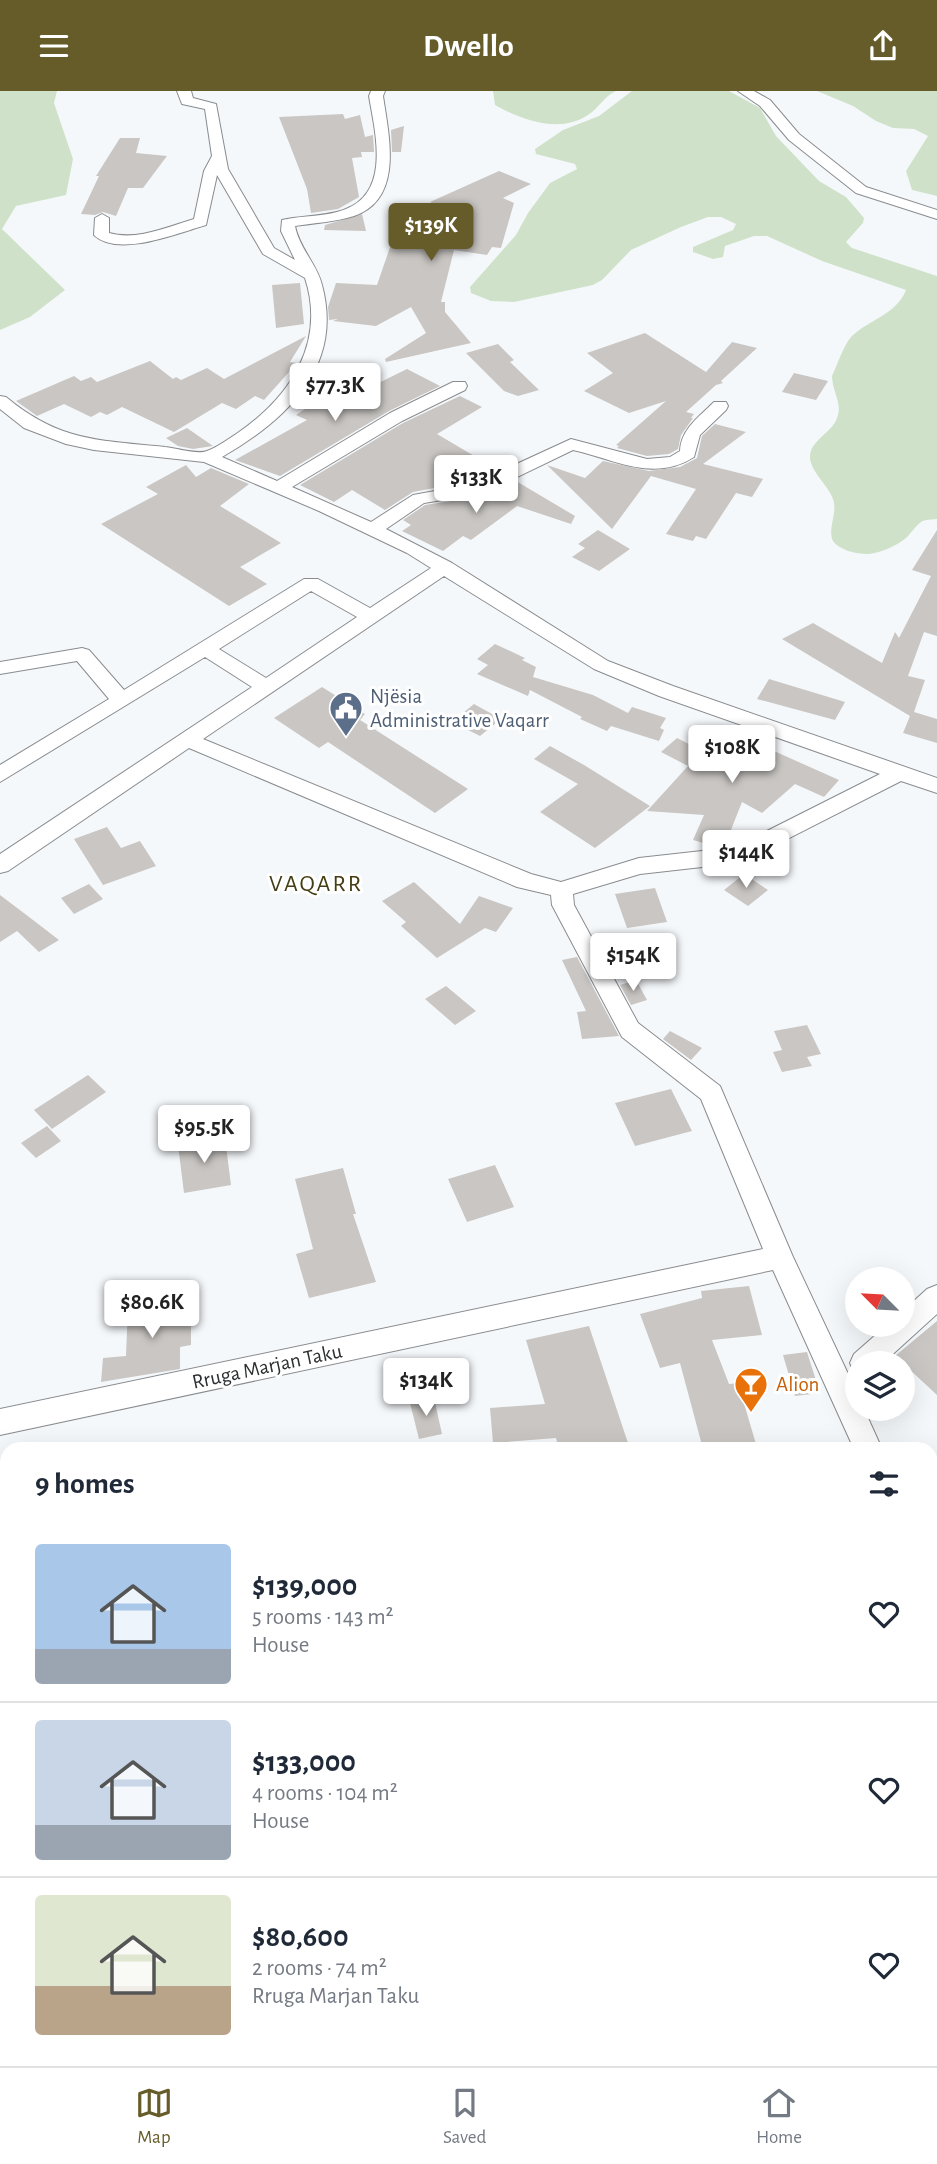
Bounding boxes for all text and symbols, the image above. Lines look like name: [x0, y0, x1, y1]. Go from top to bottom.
icon: menu: [35, 27, 73, 65]
icon: share: [864, 27, 902, 65]
text: Dwello: [423, 30, 514, 62]
pin: $139K: [382, 204, 480, 263]
text: $139K: [404, 214, 458, 237]
pin: $77.3K: [278, 363, 392, 423]
text: $77.3K: [306, 374, 364, 397]
pin: $133K: [427, 455, 525, 515]
text: $133K: [450, 466, 502, 489]
place label: Njësia Administrative Vaqarr: [370, 686, 549, 731]
public building icon: Njësia Administrative Vaqarr: [327, 689, 365, 738]
pin: $108K: [683, 725, 781, 785]
text: $108K: [704, 736, 760, 759]
pin: $144K: [697, 831, 795, 890]
text: $144K: [718, 841, 774, 864]
district label: VAQARR: [269, 872, 363, 896]
pin: $154K: [584, 933, 682, 993]
text: $154K: [606, 944, 660, 967]
pin: $95.5K: [147, 1105, 261, 1165]
text: $95.5K: [174, 1116, 234, 1139]
north arrow: [845, 1267, 915, 1337]
map controls: [845, 1267, 915, 1421]
pin: $80.6K: [95, 1281, 209, 1340]
text: $80.6K: [120, 1291, 184, 1314]
street label: Rruga Marjan Taku: [190, 1340, 344, 1393]
button: layers: [845, 1351, 915, 1421]
pin: $134K: [377, 1359, 475, 1418]
bar icon: Alion: [732, 1365, 770, 1414]
text: $134K: [399, 1369, 453, 1392]
place label: Alion: [776, 1374, 819, 1395]
icon: filters: [865, 1465, 903, 1503]
text: 9 homes: [35, 1469, 135, 1499]
text: $139,000: [252, 1571, 357, 1601]
icon: home: [91, 1572, 175, 1656]
icon: heart: [865, 1595, 903, 1633]
text: 5 rooms · 143 m²: [252, 1606, 394, 1629]
text: House: [252, 1634, 309, 1657]
text: $133,000: [252, 1747, 356, 1777]
icon: home: [91, 1748, 175, 1832]
icon: heart: [865, 1771, 903, 1809]
text: 4 rooms · 104 m²: [252, 1782, 398, 1805]
text: House: [252, 1810, 309, 1833]
text: $80,600: [252, 1922, 349, 1952]
icon: home: [91, 1923, 175, 2007]
icon: heart: [865, 1946, 903, 1984]
text: 2 rooms · 74 m²: [252, 1957, 387, 1980]
text: Rruga Marjan Taku: [252, 1985, 419, 2008]
tab: Map: [135, 2084, 173, 2149]
tab: Saved: [443, 2084, 486, 2149]
tab: Home: [756, 2084, 802, 2149]

